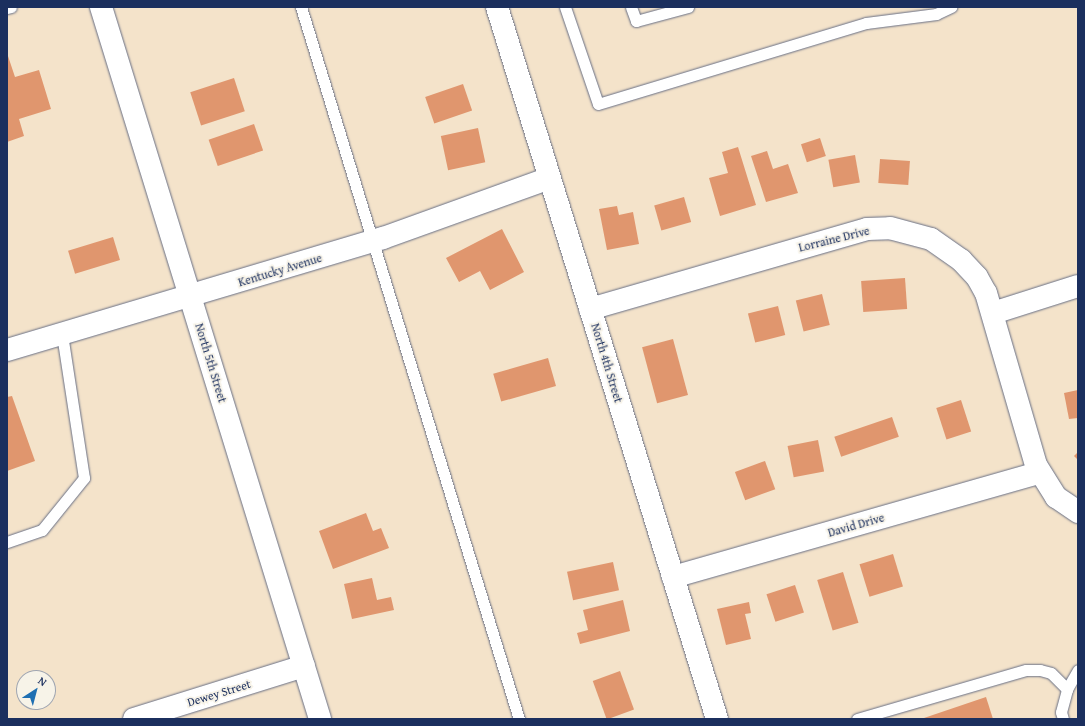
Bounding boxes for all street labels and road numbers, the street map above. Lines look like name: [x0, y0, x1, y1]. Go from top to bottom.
street label: Lorraine Drive: [797, 223, 871, 255]
street label: Kentucky Avenue: [236, 250, 324, 290]
street label: North 5th Street: [192, 322, 230, 404]
street label: North 4th Street: [588, 322, 626, 404]
street label: David Drive: [826, 510, 886, 540]
street label: Dewey Street: [185, 676, 253, 710]

